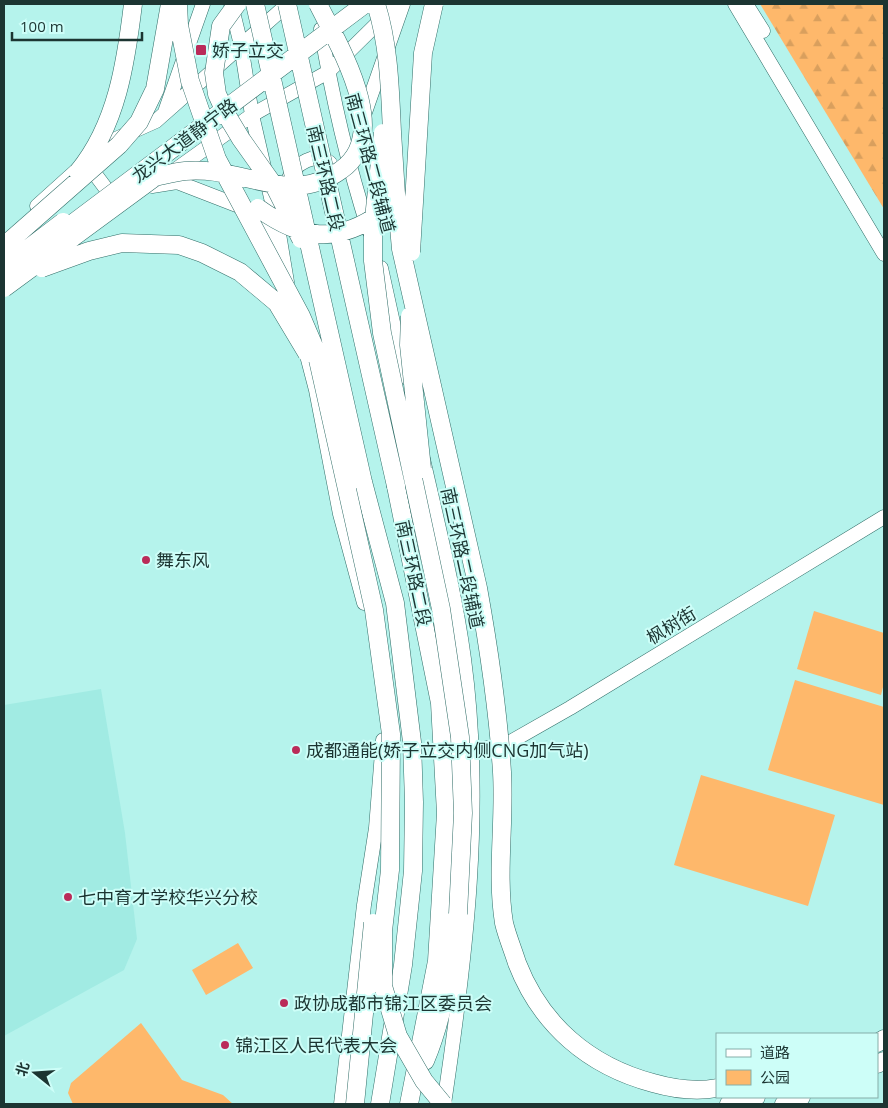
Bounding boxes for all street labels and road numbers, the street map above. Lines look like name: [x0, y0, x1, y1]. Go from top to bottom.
street label: 南三环路二段辅道: [341, 90, 401, 236]
street label: 龙兴大道静宁路: [126, 93, 242, 187]
street label: 南三环路二段: [302, 123, 350, 233]
street label: 南三环路二段辅道: [436, 485, 490, 631]
street label: 南三环路二段: [391, 518, 437, 628]
street label: 枫树街: [642, 601, 700, 649]

